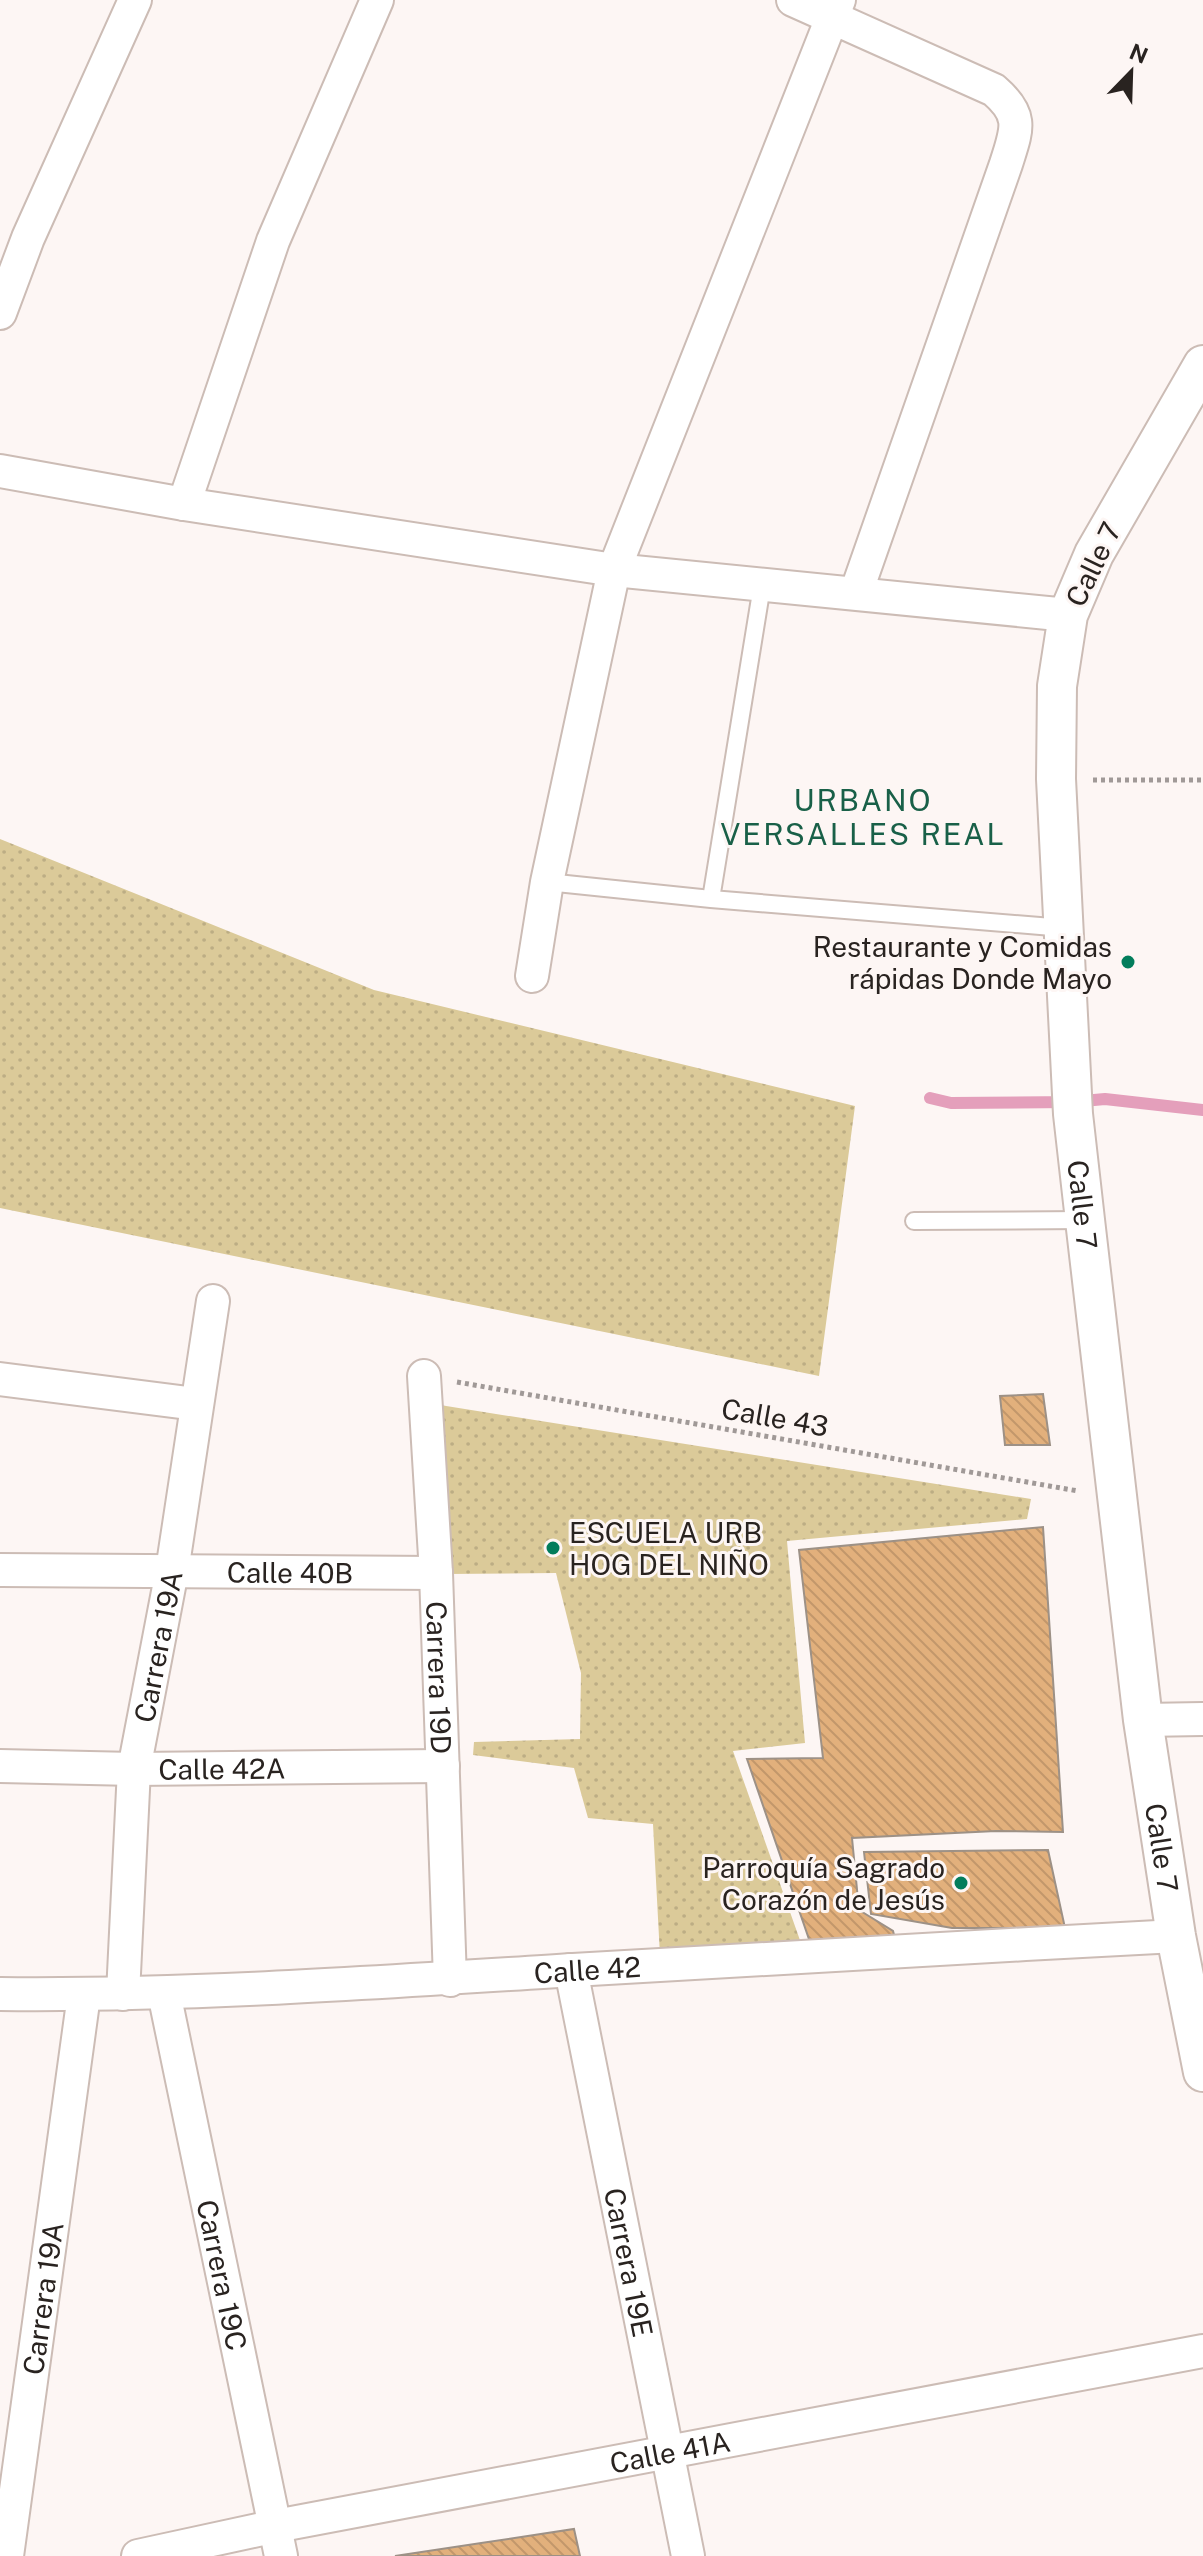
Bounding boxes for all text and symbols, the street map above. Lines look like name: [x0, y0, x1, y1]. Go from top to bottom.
north arrow: [1091, 32, 1171, 112]
text: N: [1126, 38, 1152, 69]
street label: Calle 7: [1059, 516, 1127, 612]
district label: URBANO VERSALLES REAL: [720, 782, 1006, 852]
place label: Restaurante y Comidas rápidas Donde Mayo: [813, 930, 1112, 995]
marker: Restaurante y Comidas rápidas Donde Mayo: [1119, 953, 1137, 971]
street label: Calle 7: [1062, 1158, 1105, 1251]
street label: Calle 43: [719, 1391, 831, 1443]
place label: ESCUELA URB HOG DEL NIÑO: [569, 1516, 769, 1581]
marker: ESCUELA URB HOG DEL NIÑO: [544, 1539, 562, 1557]
street label: Calle 40B: [227, 1555, 353, 1589]
street label: Carrera 19A: [127, 1568, 188, 1725]
street label: Carrera 19D: [420, 1600, 459, 1755]
street label: Calle 42A: [158, 1751, 286, 1785]
street label: Calle 7: [1139, 1801, 1186, 1895]
place label: Parroquía Sagrado Corazón de Jesús: [702, 1851, 945, 1916]
marker: Parroquía Sagrado Corazón de Jesús: [952, 1874, 970, 1892]
street label: Calle 42: [533, 1949, 642, 1989]
street label: Carrera 19E: [598, 2185, 660, 2340]
street label: Carrera 19C: [191, 2197, 254, 2353]
street label: Carrera 19A: [16, 2220, 69, 2377]
street label: Calle 41A: [607, 2424, 733, 2479]

